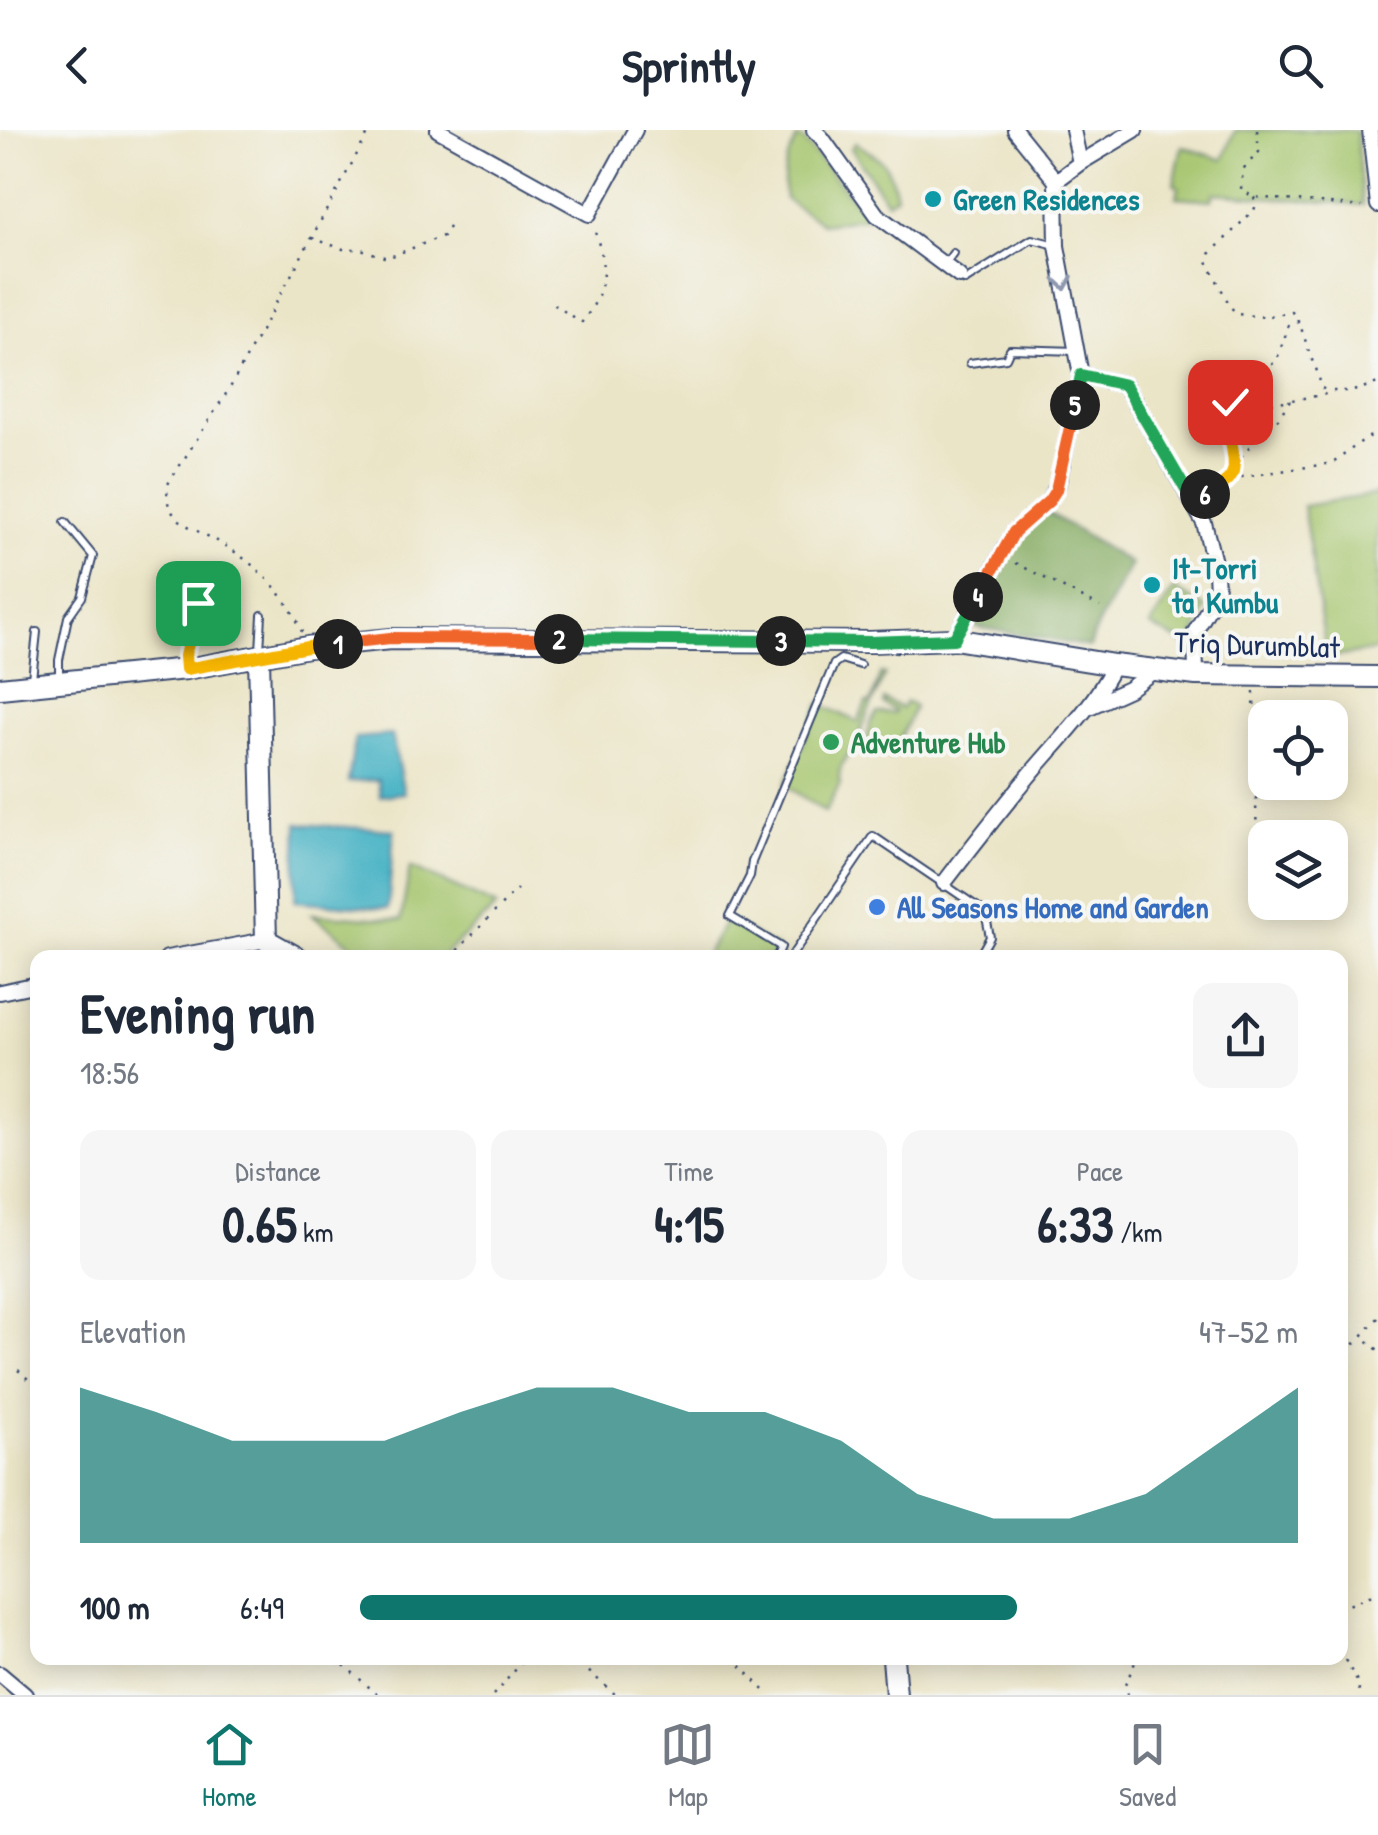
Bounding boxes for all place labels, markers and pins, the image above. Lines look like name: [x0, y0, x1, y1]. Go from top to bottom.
place label: Green Residences: [953, 179, 1140, 219]
marker: Green Residences: [922, 188, 944, 210]
pin: [1188, 360, 1273, 445]
pin: 5: [1050, 380, 1100, 430]
pin: 6: [1180, 469, 1230, 519]
place label: It-Torri ta' Kumbu: [1171, 548, 1278, 622]
pin: [156, 561, 241, 646]
pin: 4: [953, 572, 1003, 622]
marker: It-Torri ta' Kumbu: [1141, 574, 1163, 596]
pin: 2: [534, 614, 584, 664]
pin: 3: [756, 616, 806, 666]
pin: 1: [313, 619, 363, 669]
place label: Adventure Hub: [851, 722, 1006, 762]
marker: Adventure Hub: [820, 731, 842, 753]
place label: All Seasons Home and Garden: [897, 887, 1209, 927]
marker: All Seasons Home and Garden: [866, 896, 888, 918]

